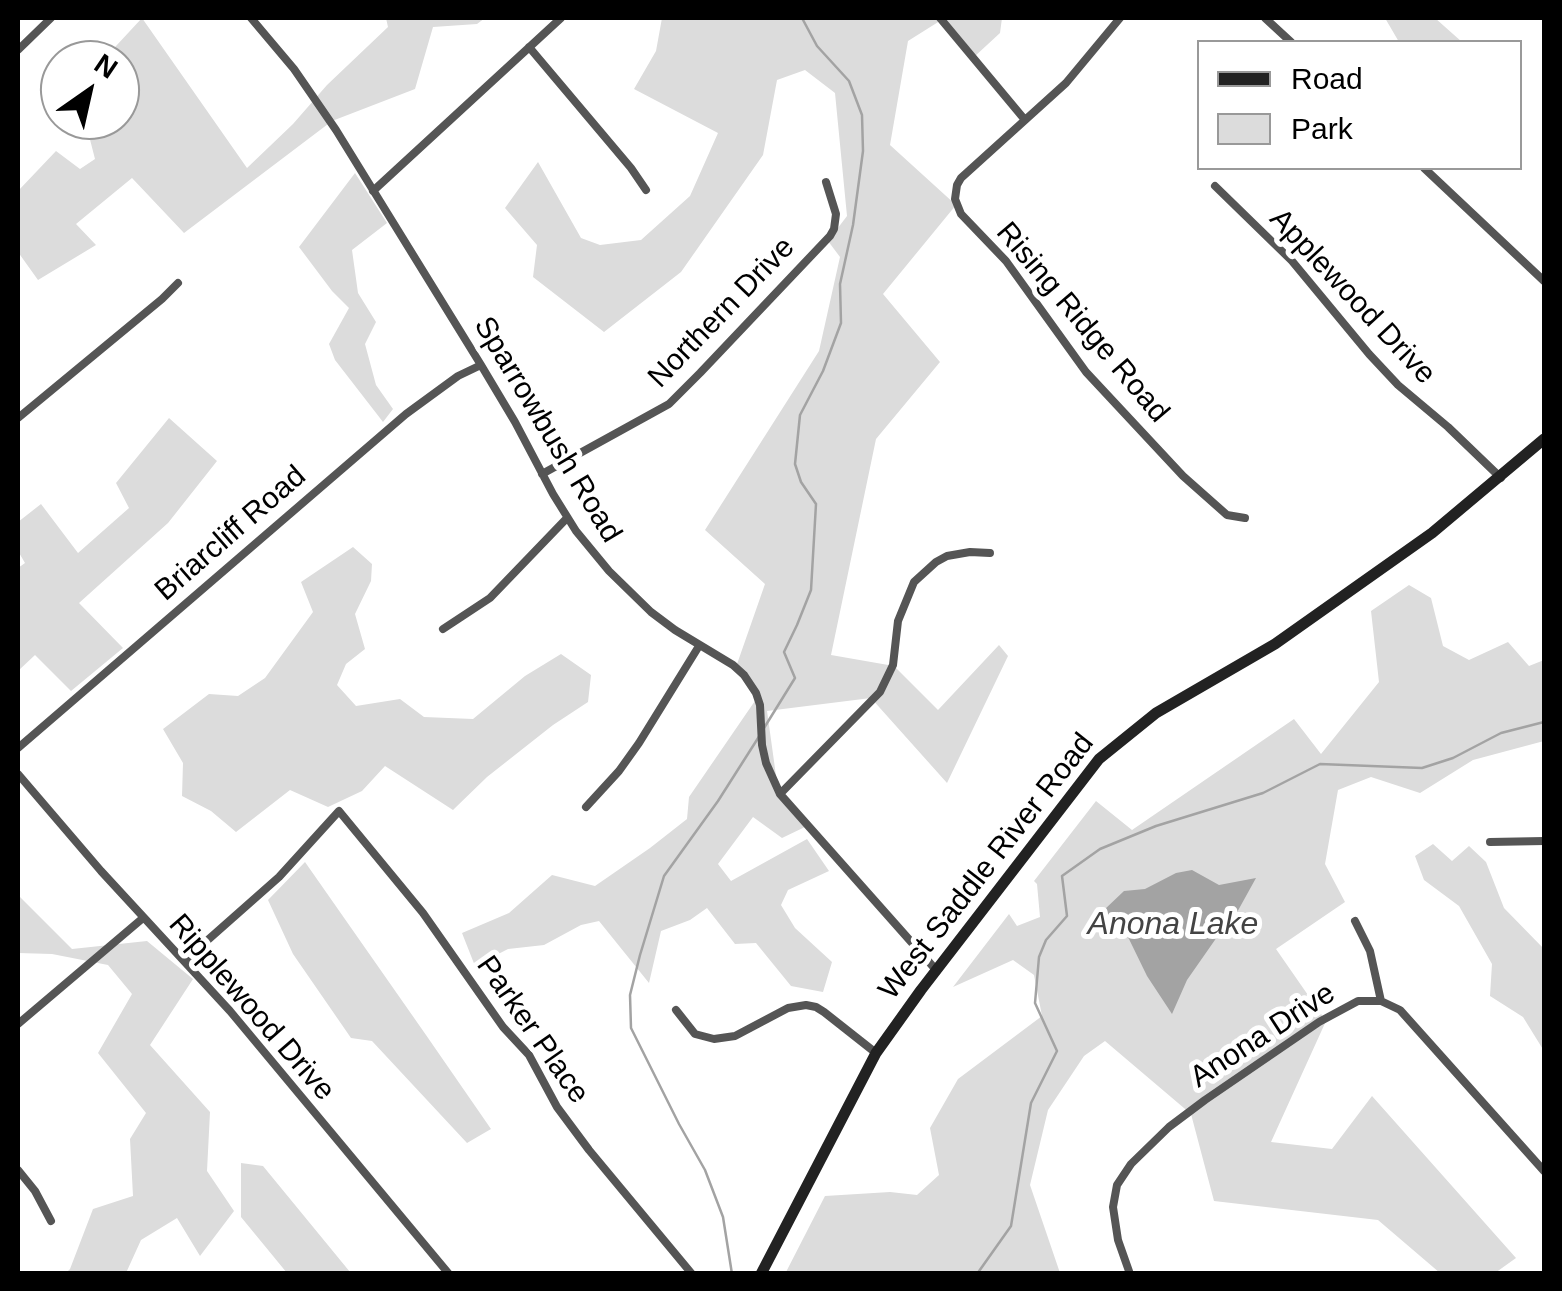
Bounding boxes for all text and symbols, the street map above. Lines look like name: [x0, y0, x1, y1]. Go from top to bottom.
north arrow: [40, 40, 140, 140]
legend: [1197, 40, 1522, 170]
text: N: [89, 48, 123, 85]
text: Road: [1291, 62, 1363, 95]
text: Park: [1291, 112, 1353, 145]
street label: Applewood Drive: [1262, 202, 1442, 392]
street label: Rising Ridge Road: [988, 216, 1176, 430]
street label: Northern Drive: [641, 230, 803, 396]
street label: Sparrowbush Road: [465, 311, 629, 549]
street label: Briarcliff Road: [148, 459, 314, 609]
street label: West Saddle River Road: [872, 727, 1102, 1007]
water label: Anona Lake: [1088, 906, 1258, 944]
street label: Ripplewood Drive: [160, 907, 342, 1109]
street label: Parker Place: [468, 949, 596, 1111]
street label: Anona Drive: [1184, 976, 1342, 1096]

